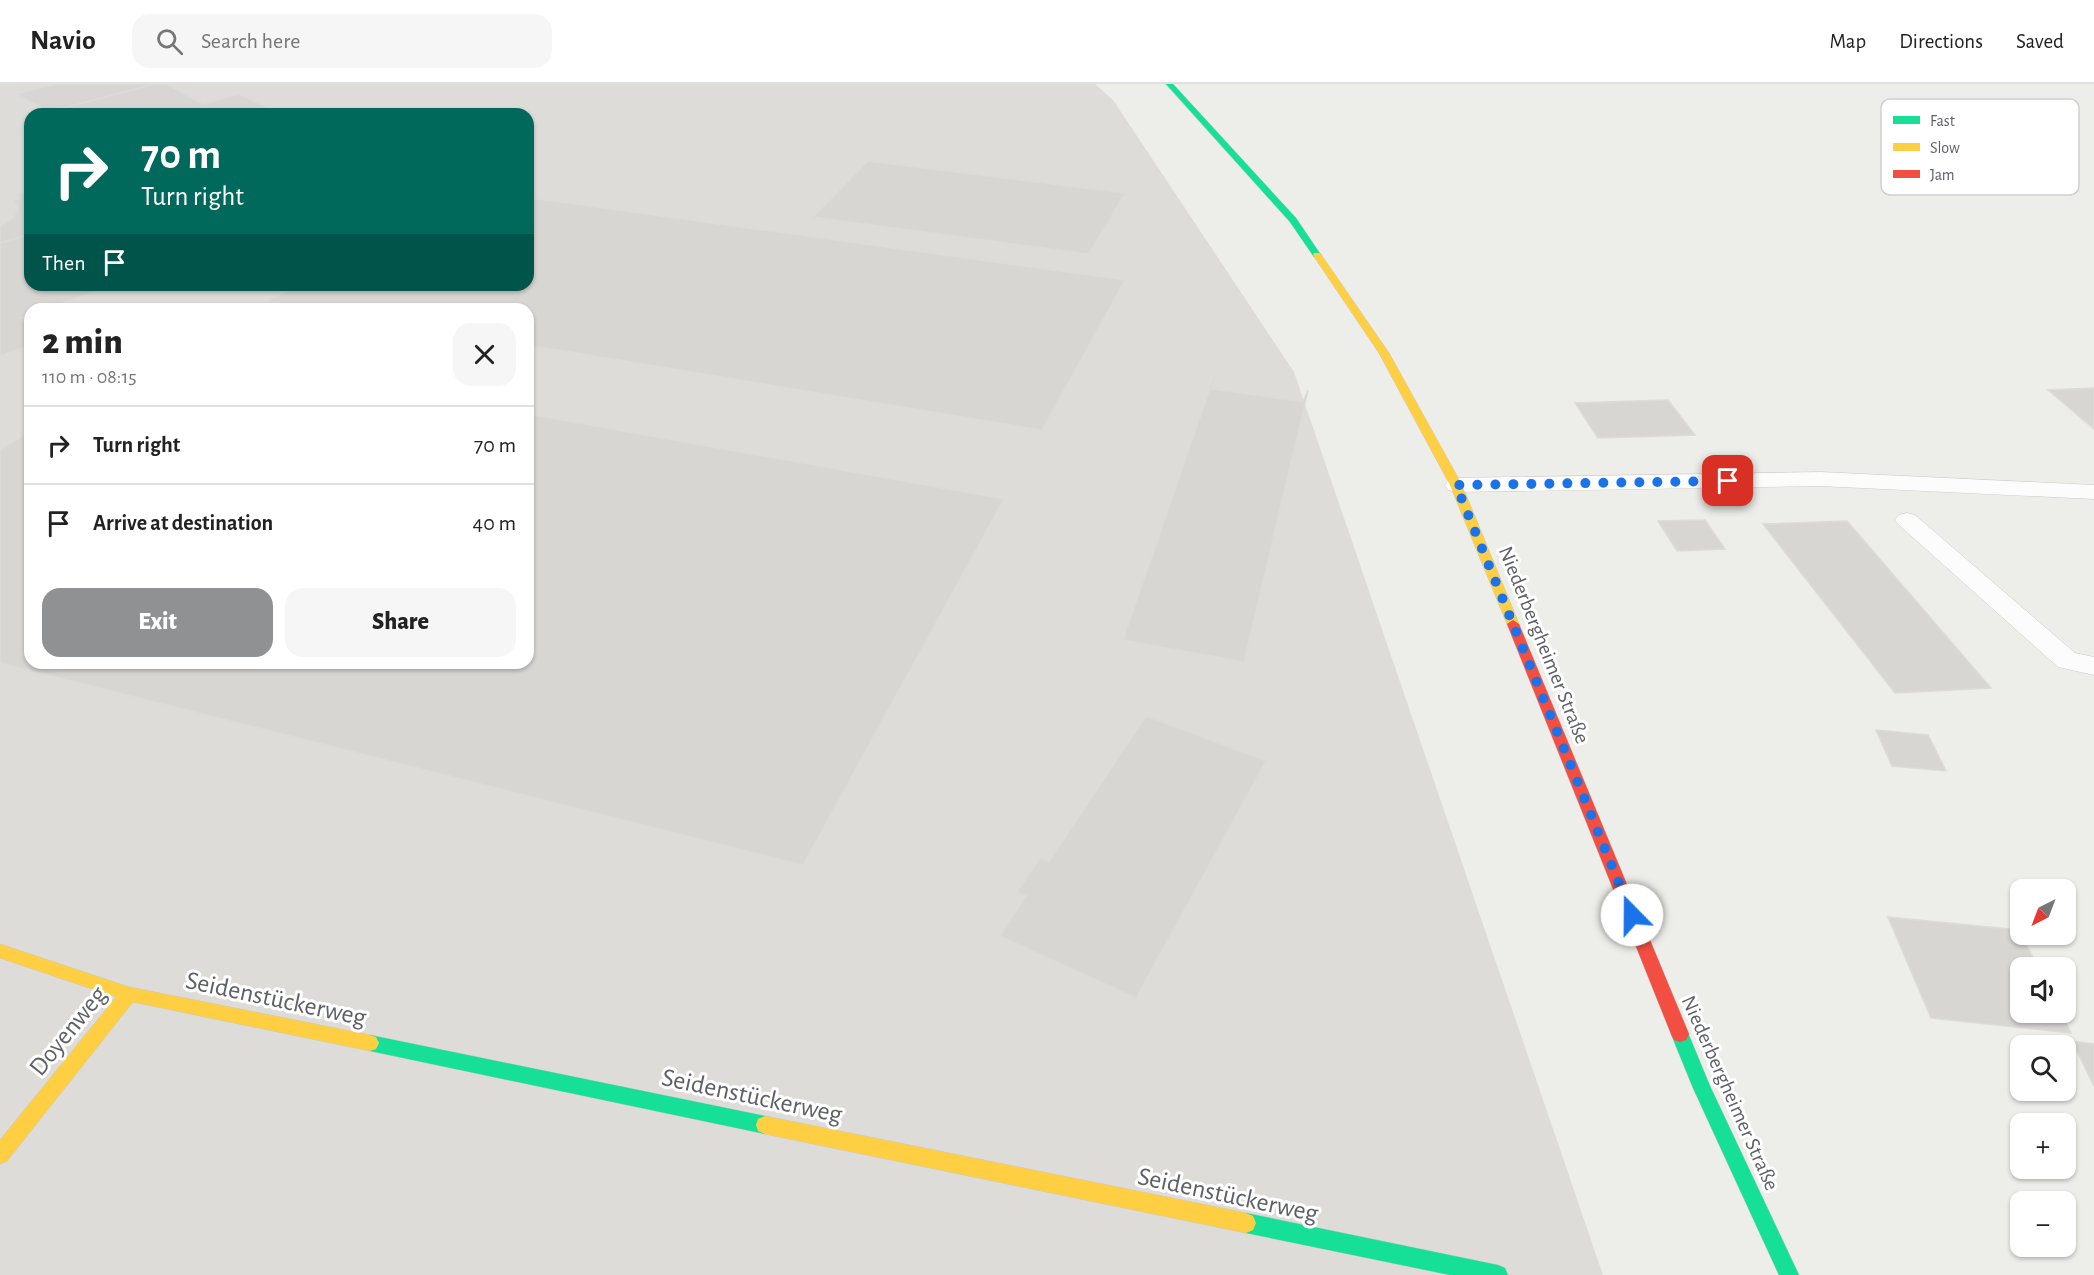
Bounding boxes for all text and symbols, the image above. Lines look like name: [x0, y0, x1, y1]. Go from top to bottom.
search box: [132, 14, 552, 68]
icon: search: [153, 25, 186, 58]
text: Navio: [30, 27, 96, 55]
text: Search here: [201, 30, 300, 52]
text: Map: [1830, 31, 1866, 52]
text: Directions: [1899, 31, 1983, 52]
text: Saved: [2016, 31, 2064, 52]
legend: [1881, 99, 2079, 195]
text: Fast: [1930, 113, 1955, 129]
icon: right: [42, 132, 120, 210]
text: 70 m: [141, 134, 221, 176]
text: Slow: [1930, 140, 1960, 156]
text: Jam: [1930, 167, 1955, 183]
text: Turn right: [141, 183, 244, 210]
icon: arrive: [98, 246, 131, 279]
text: Then: [42, 252, 86, 274]
button: close: [453, 323, 516, 386]
text: 2 min: [42, 324, 123, 360]
text: 110 m · 08:15: [42, 367, 137, 387]
icon: right: [42, 429, 75, 462]
text: Turn right: [93, 434, 180, 456]
text: 70 m: [474, 434, 516, 456]
pin: [1702, 455, 1753, 506]
icon: arrive: [1711, 464, 1744, 497]
icon: arrive: [42, 507, 75, 540]
text: Arrive at destination: [93, 512, 273, 534]
text: 40 m: [473, 512, 516, 534]
street label: Niederbergheimer Straße: [1495, 543, 1593, 747]
button: Exit: [42, 588, 273, 657]
button: Share: [285, 588, 516, 657]
north arrow: [2010, 879, 2076, 945]
map controls: [2010, 879, 2076, 1257]
position arrow: [1600, 883, 1664, 947]
button: sound: [2010, 957, 2076, 1023]
street label: Seidenstückerweg: [183, 967, 369, 1031]
street label: Doyenweg: [24, 981, 112, 1081]
street label: Niederbergheimer Straße: [1678, 993, 1782, 1193]
button: search: [2010, 1035, 2076, 1101]
street label: Seidenstückerweg: [659, 1064, 845, 1128]
button: +: [2010, 1113, 2076, 1179]
street label: Seidenstückerweg: [1135, 1163, 1321, 1227]
button: −: [2010, 1191, 2076, 1257]

